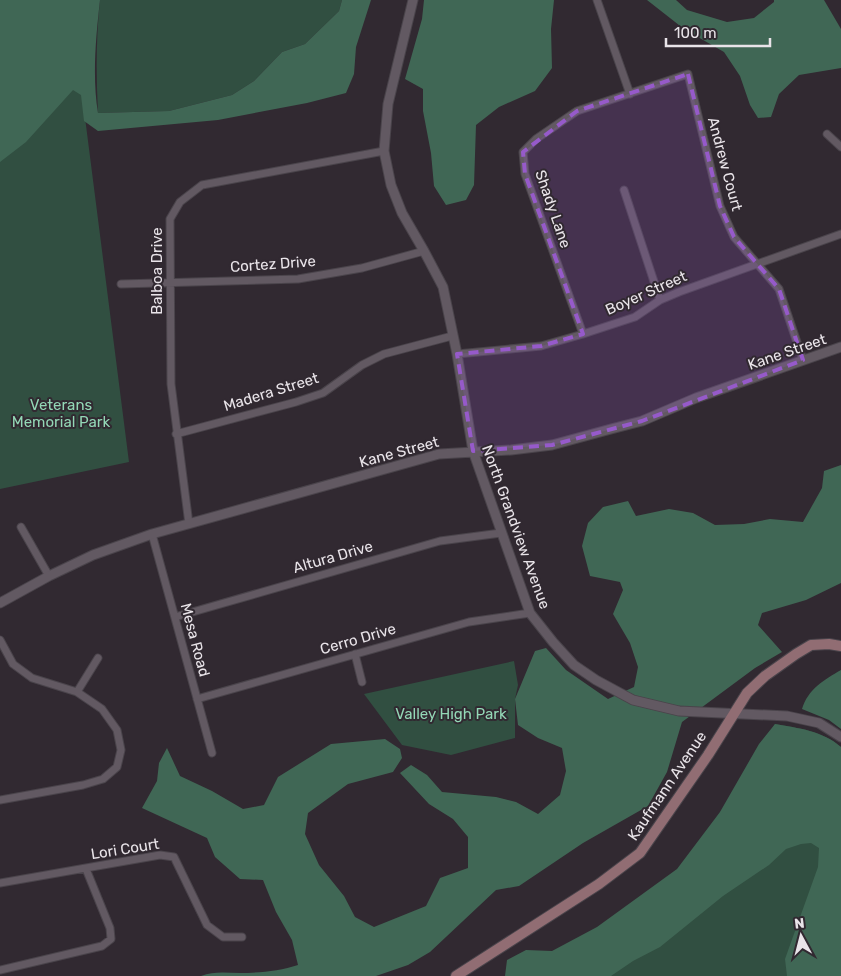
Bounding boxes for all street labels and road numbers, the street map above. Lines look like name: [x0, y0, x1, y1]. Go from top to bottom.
street label: Andrew Court: [704, 115, 746, 213]
street label: Shady Lane: [531, 168, 575, 250]
street label: Balboa Drive: [148, 227, 166, 315]
street label: Cortez Drive: [229, 252, 317, 276]
street label: Boyer Street: [603, 267, 690, 319]
street label: Kane Street: [745, 330, 829, 374]
street label: Madera Street: [221, 369, 321, 415]
street label: Kane Street: [357, 433, 441, 471]
street label: North Grandview Avenue: [478, 443, 554, 611]
street label: Altura Drive: [291, 537, 375, 577]
street label: Mesa Road: [177, 601, 213, 679]
street label: Cerro Drive: [318, 620, 398, 658]
street label: Kaufmann Avenue: [624, 728, 710, 844]
street label: Lori Court: [89, 835, 161, 863]

